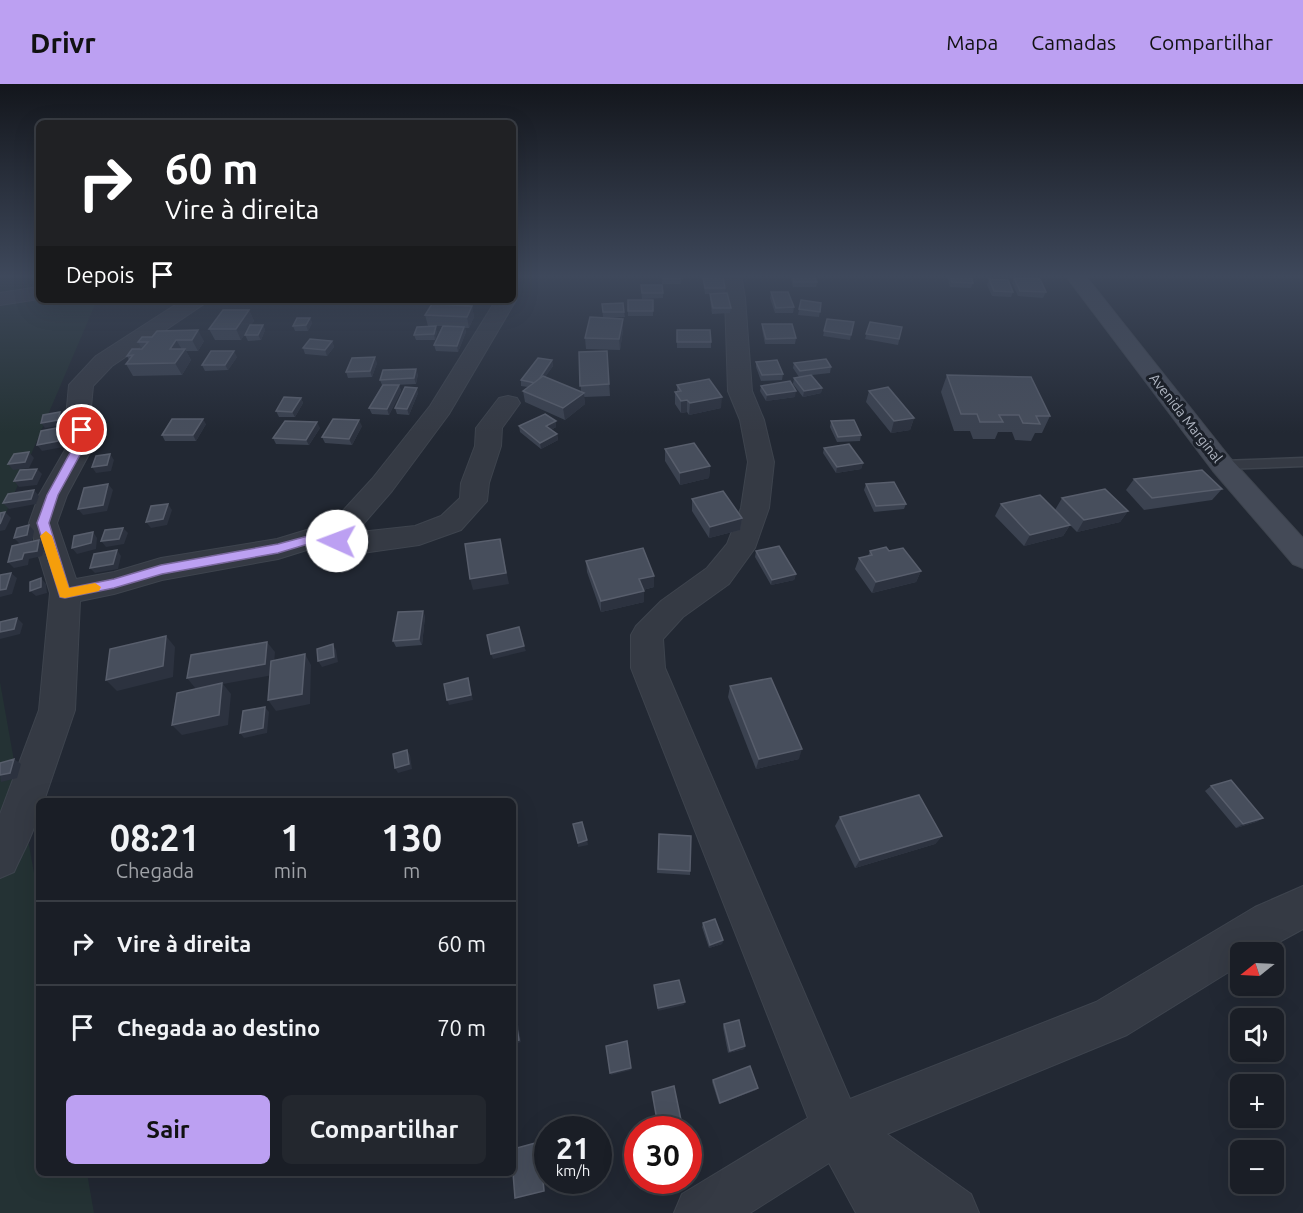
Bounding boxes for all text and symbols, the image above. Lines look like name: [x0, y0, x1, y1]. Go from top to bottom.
text: Drivr: [30, 27, 96, 58]
text: Mapa: [946, 30, 998, 54]
text: Camadas: [1031, 30, 1116, 54]
text: Compartilhar: [1149, 30, 1273, 54]
icon: right: [66, 144, 144, 222]
text: 60 m: [165, 145, 259, 192]
text: Vire à direita: [165, 194, 319, 224]
icon: arrive: [146, 258, 179, 291]
text: Depois: [66, 262, 134, 287]
street label: Avenida Marginal: [1146, 370, 1226, 466]
pin: [56, 404, 107, 455]
icon: arrive: [65, 413, 98, 446]
position arrow: [305, 509, 369, 573]
text: 08:21: [110, 817, 200, 858]
text: 1: [280, 817, 301, 858]
text: 130: [381, 817, 442, 858]
text: Chegada: [116, 859, 194, 882]
text: min: [274, 859, 307, 882]
text: m: [403, 859, 420, 882]
icon: right: [66, 927, 99, 960]
text: Vire à direita: [117, 931, 251, 956]
text: 60 m: [437, 931, 486, 956]
north arrow: [1230, 942, 1284, 996]
map controls: [1230, 942, 1284, 1194]
button: sound: [1230, 1008, 1284, 1062]
icon: arrive: [66, 1011, 99, 1044]
text: Chegada ao destino: [117, 1015, 320, 1040]
text: 70 m: [437, 1015, 486, 1040]
button: +: [1230, 1074, 1284, 1128]
button: Sair: [66, 1095, 270, 1164]
button: Compartilhar: [282, 1095, 486, 1164]
speed limit sign: 30: [624, 1116, 702, 1194]
text: 21: [556, 1131, 590, 1165]
button: −: [1230, 1140, 1284, 1194]
text: km/h: [556, 1162, 590, 1179]

